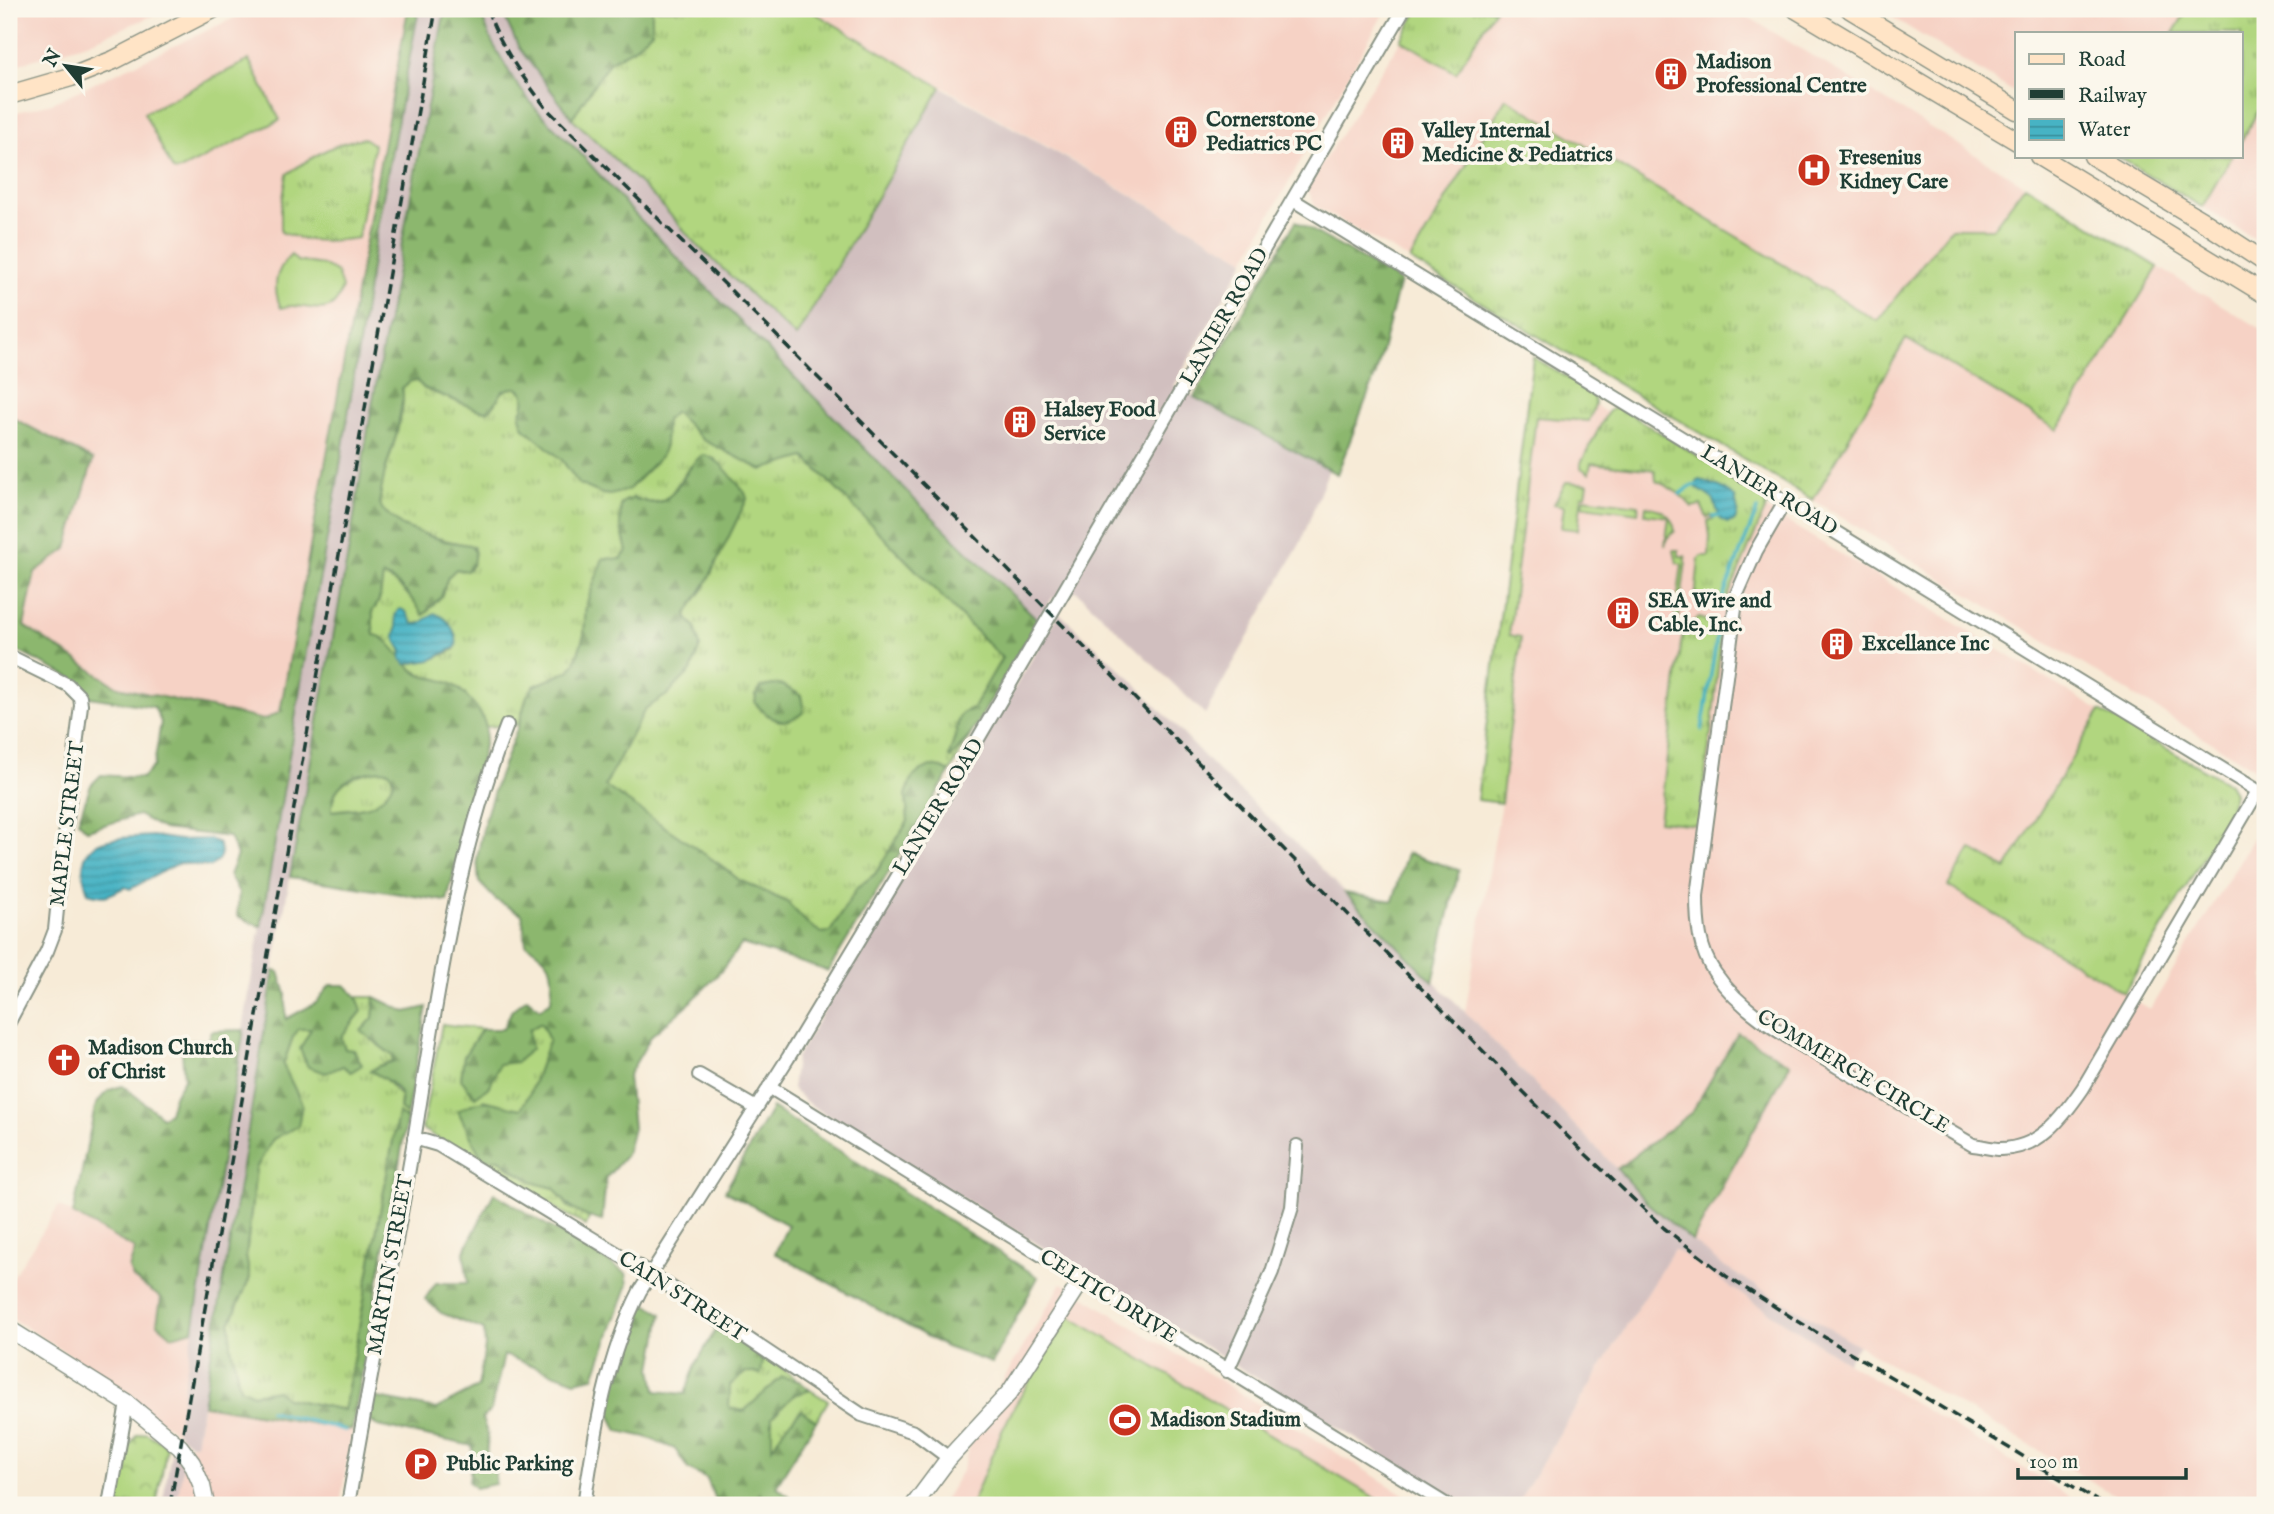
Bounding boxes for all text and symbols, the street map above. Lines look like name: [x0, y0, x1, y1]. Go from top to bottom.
north arrow: [32, 32, 102, 102]
legend: [2015, 32, 2242, 158]
text: N: [38, 45, 68, 72]
text: Road: [2078, 47, 2126, 74]
place label: Madison Professional Centre: [1696, 49, 1867, 100]
building icon: Madison Professional Centre: [1652, 55, 1690, 93]
text: Railway: [2078, 83, 2148, 110]
place label: Cornerstone Pediatrics PC: [1206, 107, 1322, 158]
building icon: Cornerstone Pediatrics PC: [1162, 113, 1200, 151]
text: Water: [2078, 117, 2131, 144]
place label: Valley Internal Medicine & Pediatrics: [1421, 118, 1613, 169]
building icon: Valley Internal Medicine & Pediatrics: [1379, 124, 1417, 162]
place label: Fresenius Kidney Care: [1839, 145, 1948, 196]
hospital icon: Fresenius Kidney Care: [1795, 151, 1833, 189]
street label: LANIER ROAD: [1175, 243, 1275, 391]
place label: Halsey Food Service: [1044, 397, 1157, 448]
building icon: Halsey Food Service: [1001, 403, 1039, 441]
street label: LANIER ROAD: [1696, 440, 1842, 542]
place label: SEA Wire and Cable, Inc.: [1648, 588, 1772, 639]
building icon: SEA Wire and Cable, Inc.: [1604, 594, 1642, 632]
building icon: Excellance Inc: [1818, 625, 1856, 663]
place label: Excellance Inc: [1862, 631, 1990, 658]
street label: LANIER ROAD: [888, 734, 990, 880]
street label: MAPLE STREET: [44, 739, 92, 908]
street label: COMMERCE CIRCLE: [1752, 1004, 1954, 1140]
place label: Madison Church of Christ: [88, 1035, 234, 1086]
church icon: Madison Church of Christ: [45, 1041, 83, 1079]
street label: MARTIN STREET: [362, 1172, 420, 1357]
street label: CELTIC DRIVE: [1034, 1244, 1182, 1350]
street label: CAIN STREET: [613, 1246, 752, 1349]
sports icon: Madison Stadium: [1106, 1401, 1144, 1439]
place label: Madison Stadium: [1150, 1407, 1302, 1434]
scale bar: [2018, 1437, 2186, 1481]
parking icon: Public Parking: [402, 1445, 440, 1483]
text: 100 m: [2029, 1449, 2078, 1476]
place label: Public Parking: [446, 1451, 574, 1478]

